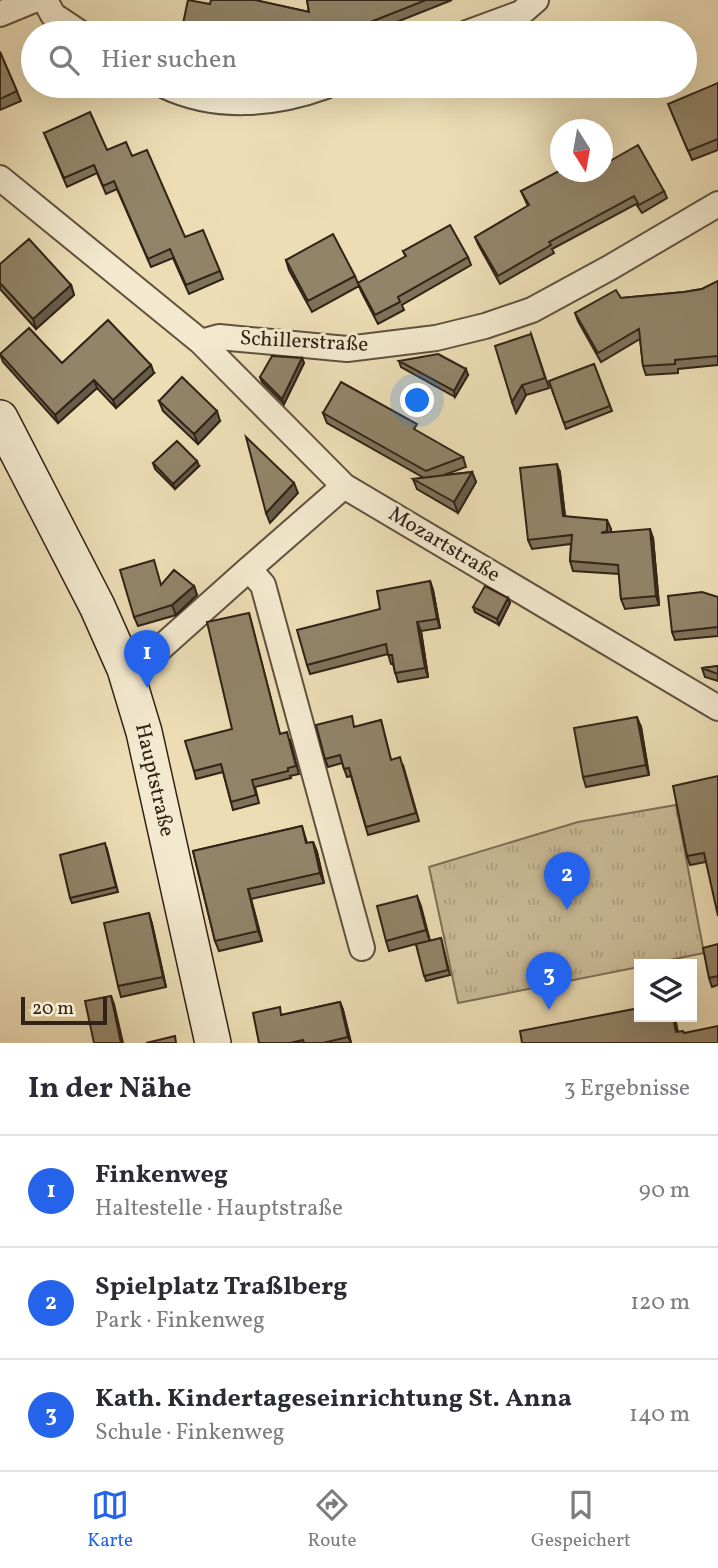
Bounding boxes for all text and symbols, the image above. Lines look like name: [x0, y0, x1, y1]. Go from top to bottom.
search box: [21, 21, 697, 98]
icon: search: [45, 41, 83, 79]
text: Hier suchen: [101, 42, 237, 78]
north arrow: [550, 119, 613, 182]
street label: Schillerstraße: [239, 324, 369, 360]
your location: [400, 383, 434, 417]
street label: Mozartstraße: [383, 500, 505, 590]
pin: 1: [124, 630, 170, 688]
street label: Hauptstraße: [127, 720, 181, 840]
pin: 2: [544, 852, 590, 910]
pin: 3: [526, 952, 572, 1010]
map controls: [634, 959, 697, 1022]
button: layers: [634, 959, 697, 1022]
scale bar: [21, 994, 107, 1026]
text: 20 m: [32, 996, 74, 1022]
text: In der Nähe: [28, 1068, 192, 1110]
text: 3 Ergebnisse: [564, 1073, 690, 1105]
text: Finkenweg: [95, 1157, 228, 1193]
text: 1: [46, 1175, 56, 1207]
text: 90 m: [639, 1175, 690, 1207]
text: Haltestelle · Hauptstraße: [95, 1193, 343, 1225]
text: Spielplatz Traßlberg: [95, 1269, 348, 1305]
text: 2: [45, 1287, 57, 1319]
text: 120 m: [630, 1287, 690, 1319]
text: Park · Finkenweg: [95, 1305, 265, 1337]
text: Kath. Kindertageseinrichtung St. Anna: [95, 1381, 572, 1417]
text: 3: [45, 1399, 57, 1431]
text: 140 m: [629, 1399, 690, 1431]
text: Schule · Finkenweg: [95, 1417, 285, 1449]
tab: Karte: [87, 1486, 133, 1554]
tab: Route: [308, 1486, 357, 1554]
tab: Gespeichert: [531, 1486, 631, 1554]

